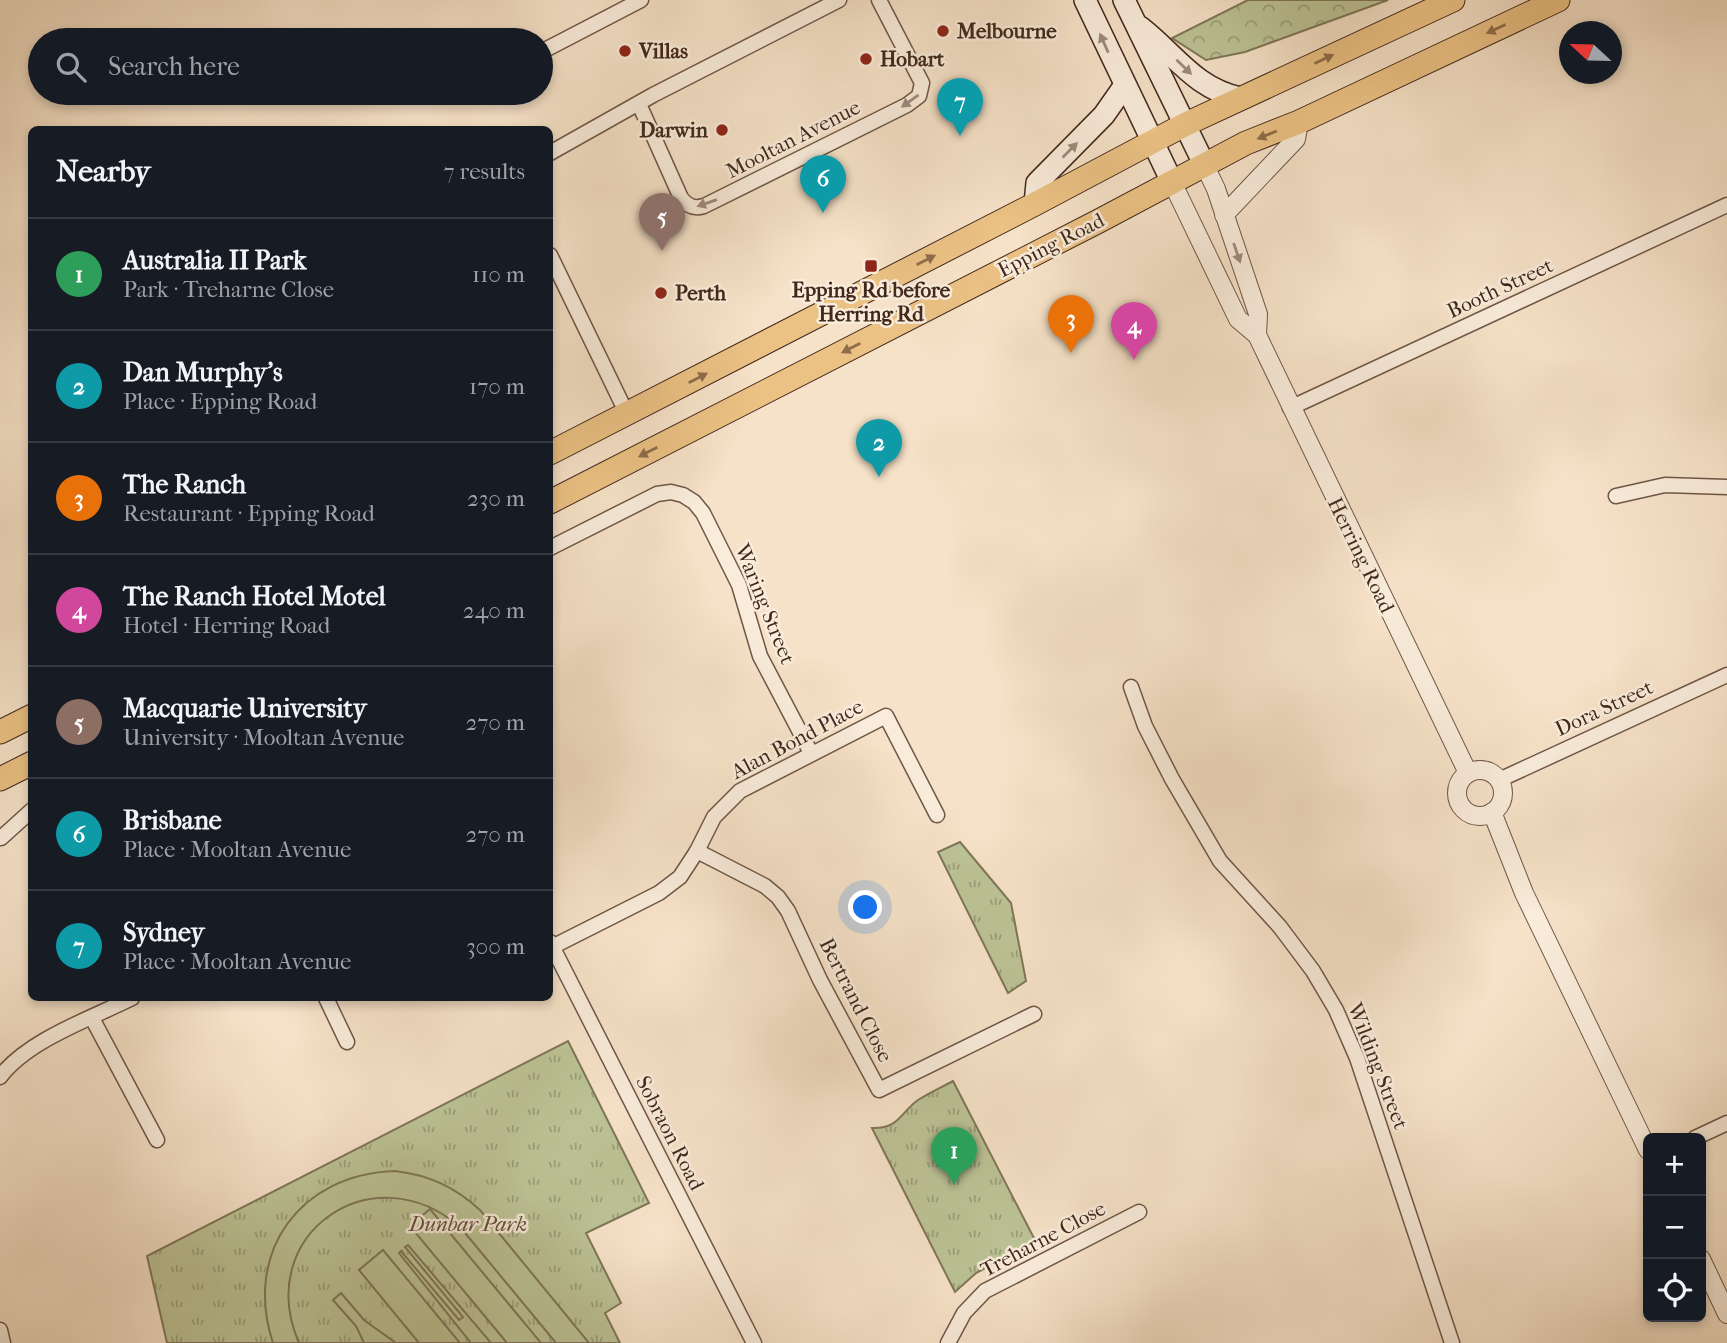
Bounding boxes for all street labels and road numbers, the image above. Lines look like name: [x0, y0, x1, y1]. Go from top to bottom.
street label: Mooltan Avenue: [722, 95, 864, 183]
street label: Epping Road: [994, 208, 1109, 282]
street label: Booth Street: [1443, 253, 1557, 323]
street label: Herring Road: [1323, 493, 1400, 617]
street label: Waring Street: [730, 540, 800, 668]
street label: Dora Street: [1551, 675, 1657, 741]
street label: Alan Bond Place: [726, 694, 867, 784]
street label: Bertrand Close: [814, 934, 898, 1066]
street label: Wilding Street: [1343, 999, 1413, 1133]
street label: Sobraon Road: [631, 1072, 709, 1195]
street label: Treharne Close: [977, 1196, 1109, 1282]

